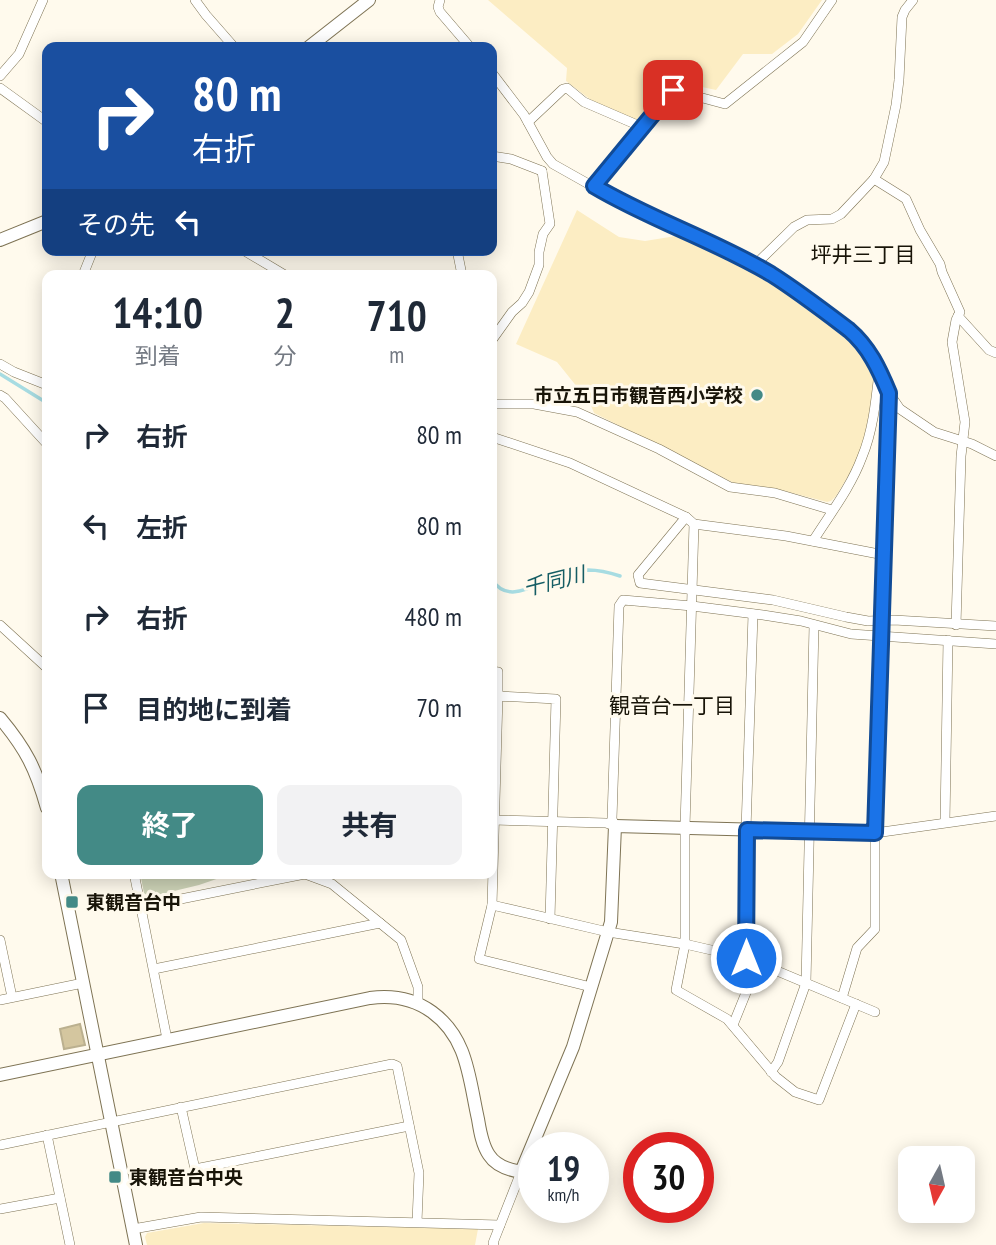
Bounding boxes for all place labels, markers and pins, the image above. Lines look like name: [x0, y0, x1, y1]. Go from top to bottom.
pin: [643, 60, 703, 120]
place label: 市立五日市観音西小学校: [534, 383, 743, 407]
marker: 市立五日市観音西小学校: [749, 387, 765, 403]
place label: 東観音台中: [86, 890, 181, 914]
marker: 東観音台中: [64, 894, 80, 910]
place label: 東観音台中央: [129, 1165, 243, 1189]
marker: 東観音台中央: [107, 1169, 123, 1185]

